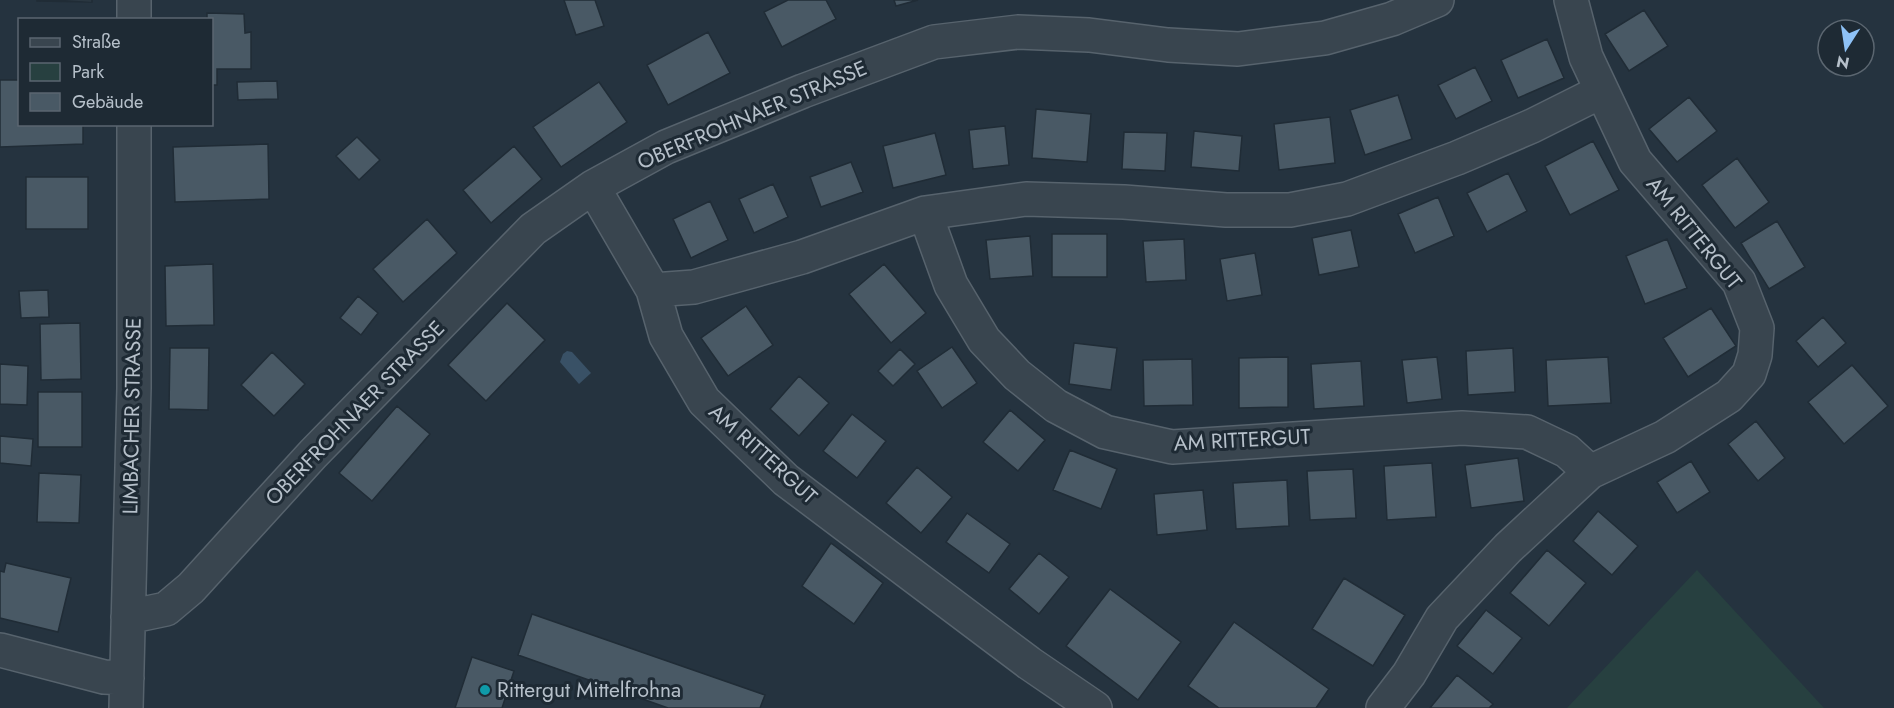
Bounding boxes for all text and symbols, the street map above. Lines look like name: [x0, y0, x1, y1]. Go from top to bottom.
legend: [18, 18, 213, 126]
north arrow: [1816, 18, 1876, 78]
text: Straße: [72, 29, 120, 55]
text: N: [1834, 50, 1852, 75]
street label: OBERFROHNAER STRASSE: [633, 53, 871, 177]
text: Park: [72, 59, 104, 85]
text: Gebäude: [72, 89, 143, 115]
street label: AM RITTERGUT: [1639, 170, 1749, 296]
street label: OBERFROHNAER STRASSE: [259, 314, 451, 512]
street label: LIMBACHER STRASSE: [115, 317, 149, 515]
street label: AM RITTERGUT: [702, 397, 824, 511]
street label: AM RITTERGUT: [1173, 421, 1311, 459]
place label: Rittergut Mittelfrohna: [497, 675, 681, 705]
marker: Rittergut Mittelfrohna: [478, 683, 492, 697]

